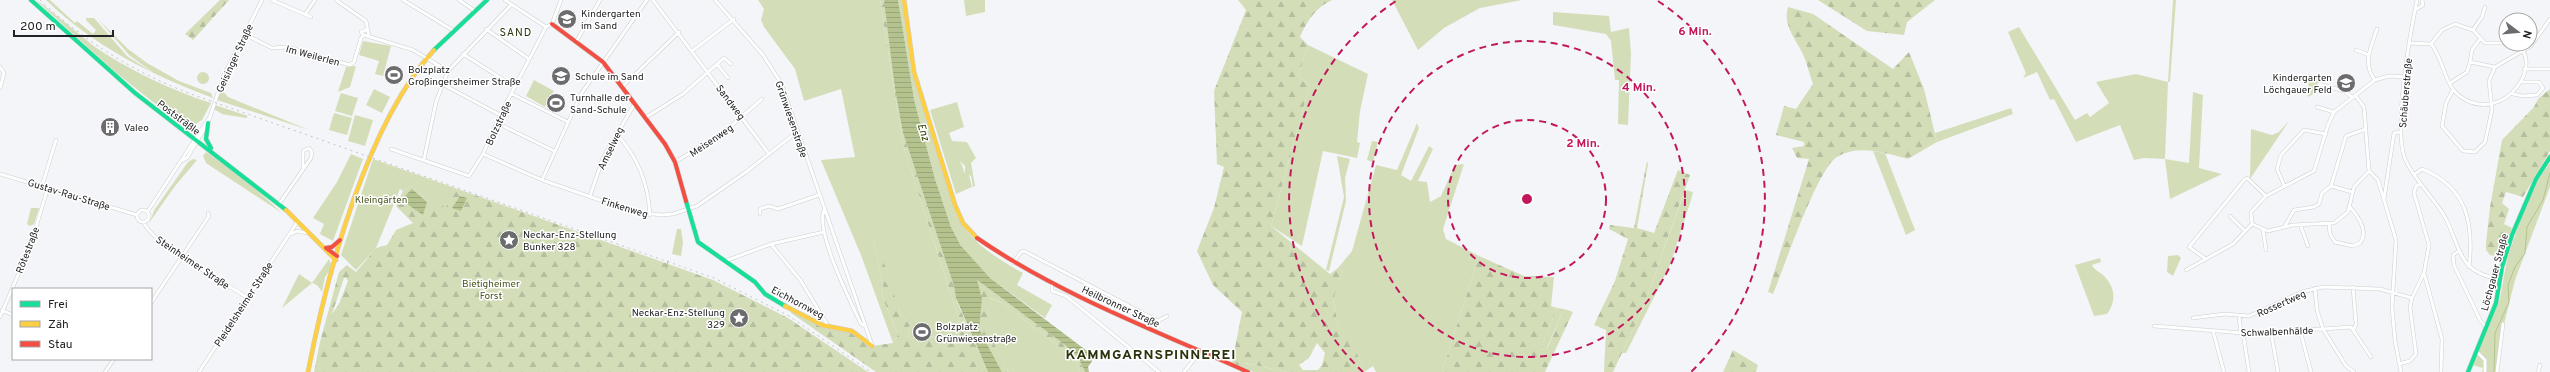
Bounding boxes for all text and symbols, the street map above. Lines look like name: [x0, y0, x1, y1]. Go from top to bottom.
school or university icon: Kindergarten im Sand: [556, 8, 578, 30]
place label: Kindergarten im Sand: [581, 8, 641, 33]
scale bar: [14, 12, 113, 38]
north arrow: [2498, 12, 2538, 52]
text: 200 m: [20, 19, 56, 35]
street label: Geisinger Straße: [214, 22, 257, 95]
text: 6 Min.: [1678, 24, 1712, 40]
district label: SAND: [500, 26, 532, 40]
text: N: [2519, 29, 2534, 40]
street label: Im Weilerlen: [284, 43, 341, 70]
street label: Schäuberstraße: [2397, 58, 2416, 129]
sports icon: Bolzplatz Großingersheimer Straße: [383, 64, 405, 86]
place label: Bolzplatz Großingersheimer Straße: [408, 64, 521, 89]
school or university icon: Schule im Sand: [550, 65, 572, 87]
place label: Schule im Sand: [575, 71, 644, 84]
place label: Kindergarten Löchgauer Feld: [2263, 72, 2332, 97]
school or university icon: Kindergarten Löchgauer Feld: [2335, 72, 2357, 94]
street label: Grünwiesenstraße: [771, 79, 810, 160]
text: 4 Min.: [1622, 80, 1656, 96]
street label: Sandweg: [712, 83, 747, 123]
sports icon: Turnhalle der Sand-Schule: [545, 92, 567, 114]
place label: Turnhalle der Sand-Schule: [570, 92, 630, 117]
street label: Poststräßle: [154, 98, 202, 139]
street label: Bolzstraße: [483, 99, 515, 148]
building icon: Valeo: [99, 116, 121, 138]
place label: Valeo: [124, 122, 149, 135]
street label: Meisenweg: [688, 122, 736, 161]
water label: Enz: [914, 122, 932, 143]
street label: Amselweg: [595, 125, 627, 172]
text: 2 Min.: [1566, 136, 1600, 152]
street label: Gustav-Rau-Straße: [26, 177, 111, 214]
centre of rings: [1520, 192, 1534, 206]
park label: Kleingärten: [355, 194, 407, 207]
street label: Finkenweg: [600, 195, 649, 222]
street label: Rötestraße: [14, 225, 43, 276]
place icon: Neckar-Enz-Stellung Bunker 328: [498, 229, 520, 251]
place label: Neckar-Enz-Stellung Bunker 328: [523, 229, 616, 254]
street label: Löchgauer Straße: [2479, 232, 2512, 312]
street label: Steinheimer Straße: [153, 234, 232, 293]
street label: Pleidelsheimer Straße: [212, 260, 276, 350]
park label: Bietigheimer Forst: [462, 278, 520, 303]
street label: Eichhornweg: [769, 284, 826, 323]
street label: Heilbronner Straße: [1079, 284, 1161, 331]
legend: [12, 288, 152, 360]
street label: Rossertweg: [2255, 288, 2308, 321]
text: Frei: [48, 297, 68, 313]
place label: Neckar-Enz-Stellung 329: [632, 307, 725, 332]
place icon: Neckar-Enz-Stellung 329: [728, 307, 750, 329]
text: Zäh: [48, 317, 69, 333]
sports icon: Bolzplatz Grünwiesenstraße: [911, 321, 933, 343]
place label: Bolzplatz Grünwiesenstraße: [936, 321, 1016, 346]
street label: Schwalbenhälde: [2241, 325, 2314, 340]
text: Stau: [48, 337, 73, 353]
district label: KAMMGARNSPINNEREI: [1066, 347, 1236, 364]

